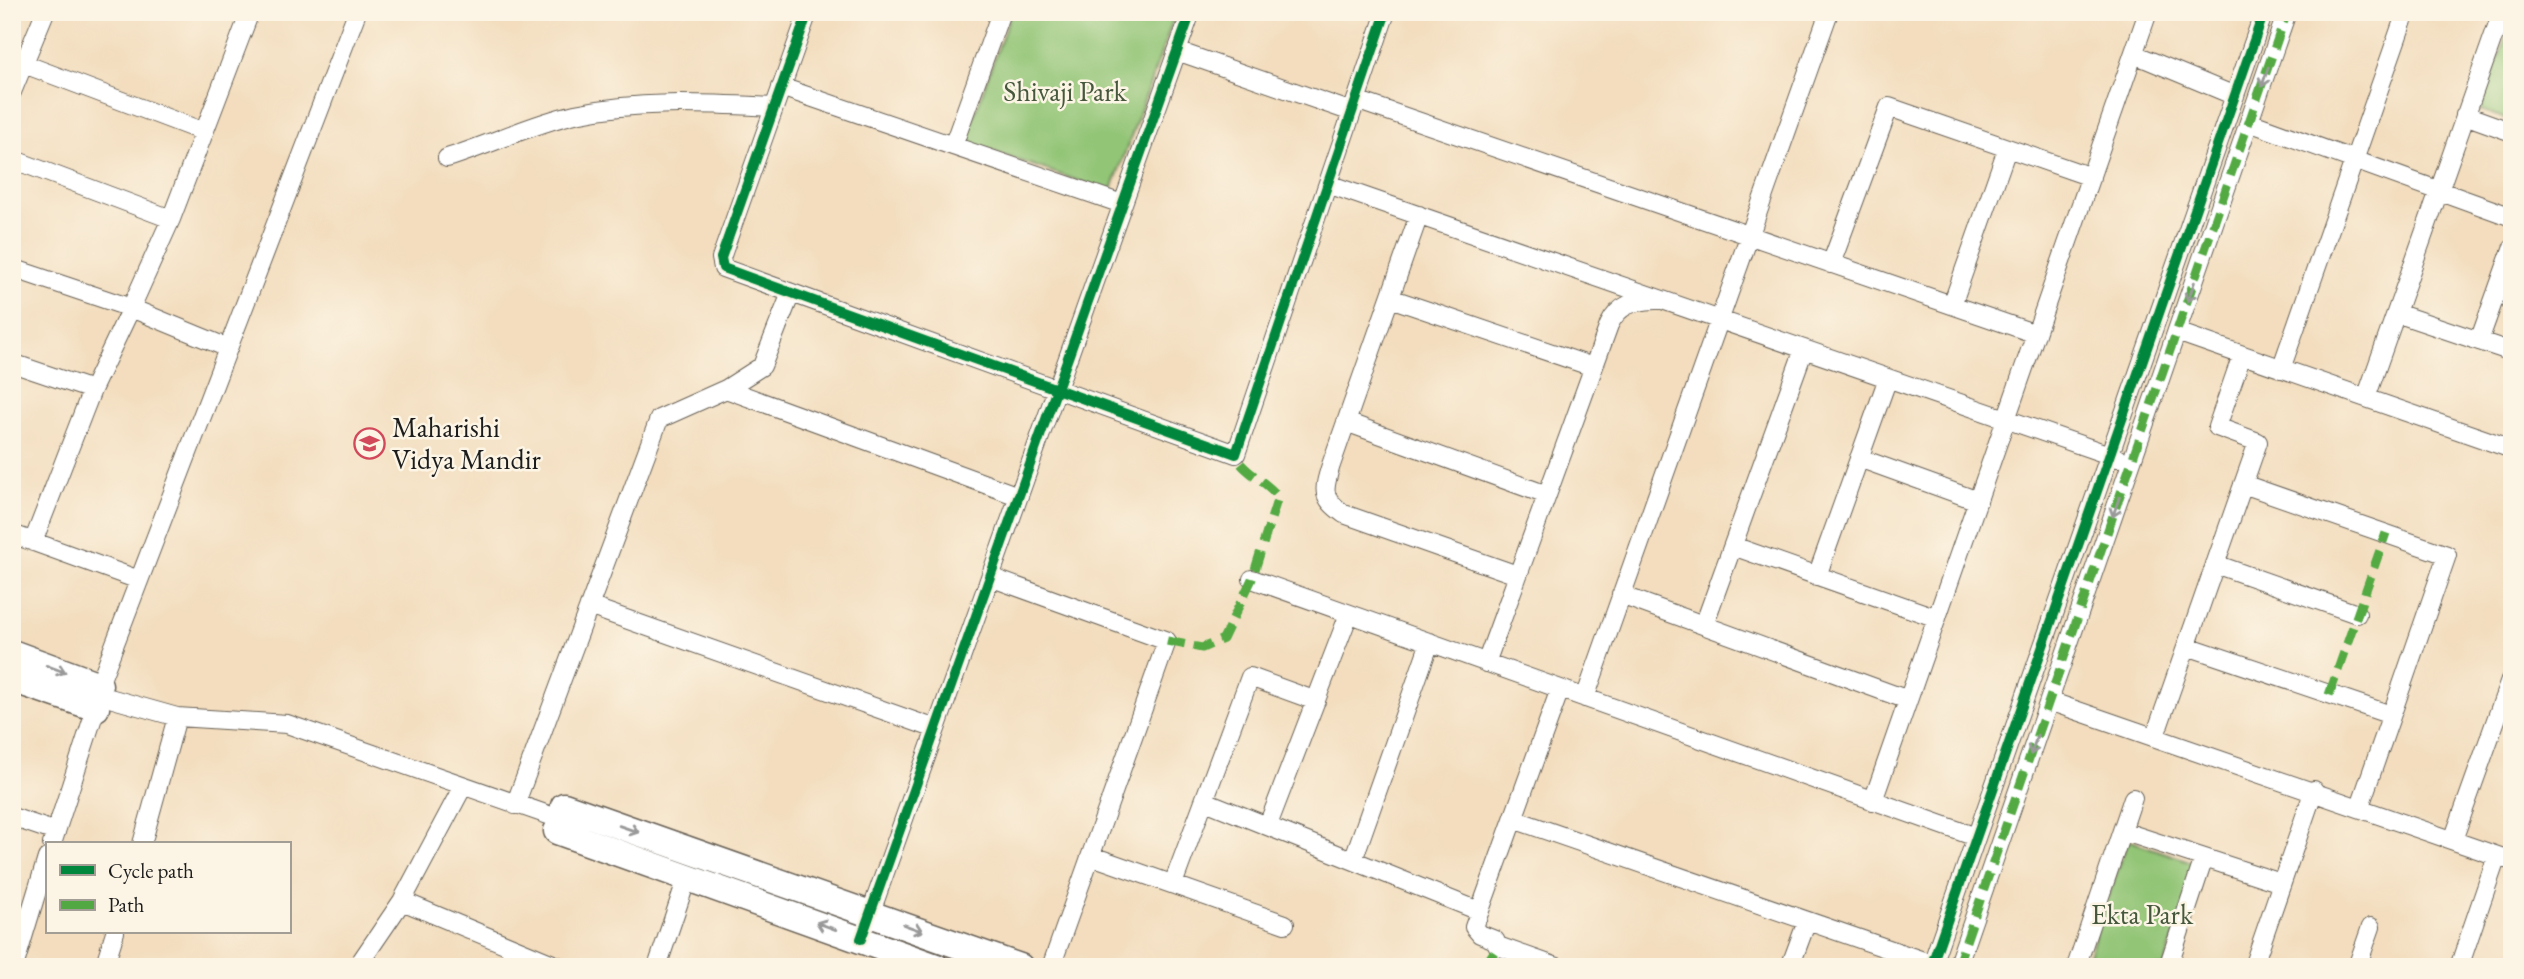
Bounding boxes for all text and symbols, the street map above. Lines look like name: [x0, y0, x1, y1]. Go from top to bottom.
one-way arrow: [2258, 65, 2270, 87]
park label: Shivaji Park: [1003, 73, 1128, 109]
one-way arrow: [2184, 280, 2196, 302]
place label: Maharishi Vidya Mandir: [392, 409, 542, 477]
school or university icon: Maharishi Vidya Mandir: [352, 426, 386, 460]
one-way arrow: [2109, 495, 2121, 517]
one-way arrow: [44, 664, 66, 676]
one-way arrow: [2027, 733, 2039, 755]
one-way arrow: [617, 824, 639, 836]
legend: [46, 842, 290, 934]
text: Cycle path: [108, 857, 194, 884]
text: Path: [108, 891, 145, 918]
park label: Ekta Park: [2091, 896, 2194, 932]
one-way arrow: [815, 919, 837, 931]
one-way arrow: [901, 923, 923, 935]

